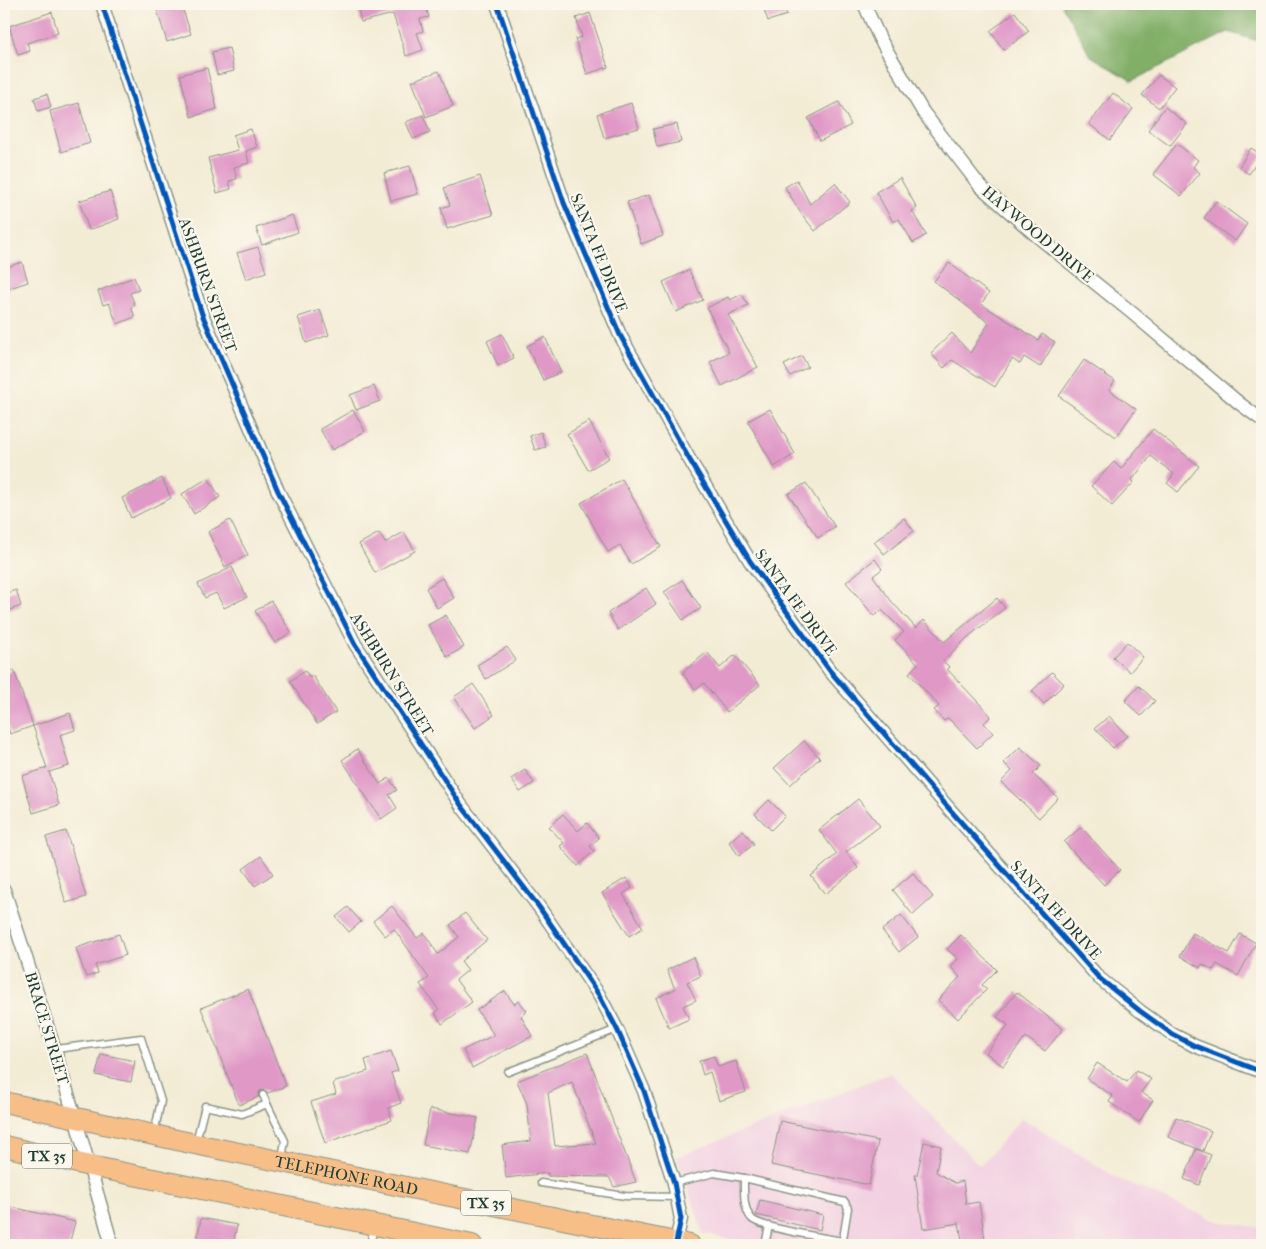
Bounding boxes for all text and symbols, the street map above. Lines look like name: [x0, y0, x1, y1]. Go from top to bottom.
street label: HAYWOOD DRIVE: [978, 182, 1098, 286]
street label: SANTA FE DRIVE: [566, 191, 632, 316]
street label: ASHBURN STREET: [174, 214, 241, 355]
street label: SANTA FE DRIVE: [751, 545, 841, 659]
street label: ASHBURN STREET: [346, 608, 438, 739]
street label: SANTA FE DRIVE: [1007, 857, 1106, 964]
street label: BRACE STREET: [21, 969, 73, 1087]
road number: TX 35: [22, 1144, 72, 1168]
street label: TELEPHONE ROAD: [273, 1151, 420, 1199]
road number: TX 35: [461, 1190, 511, 1216]

